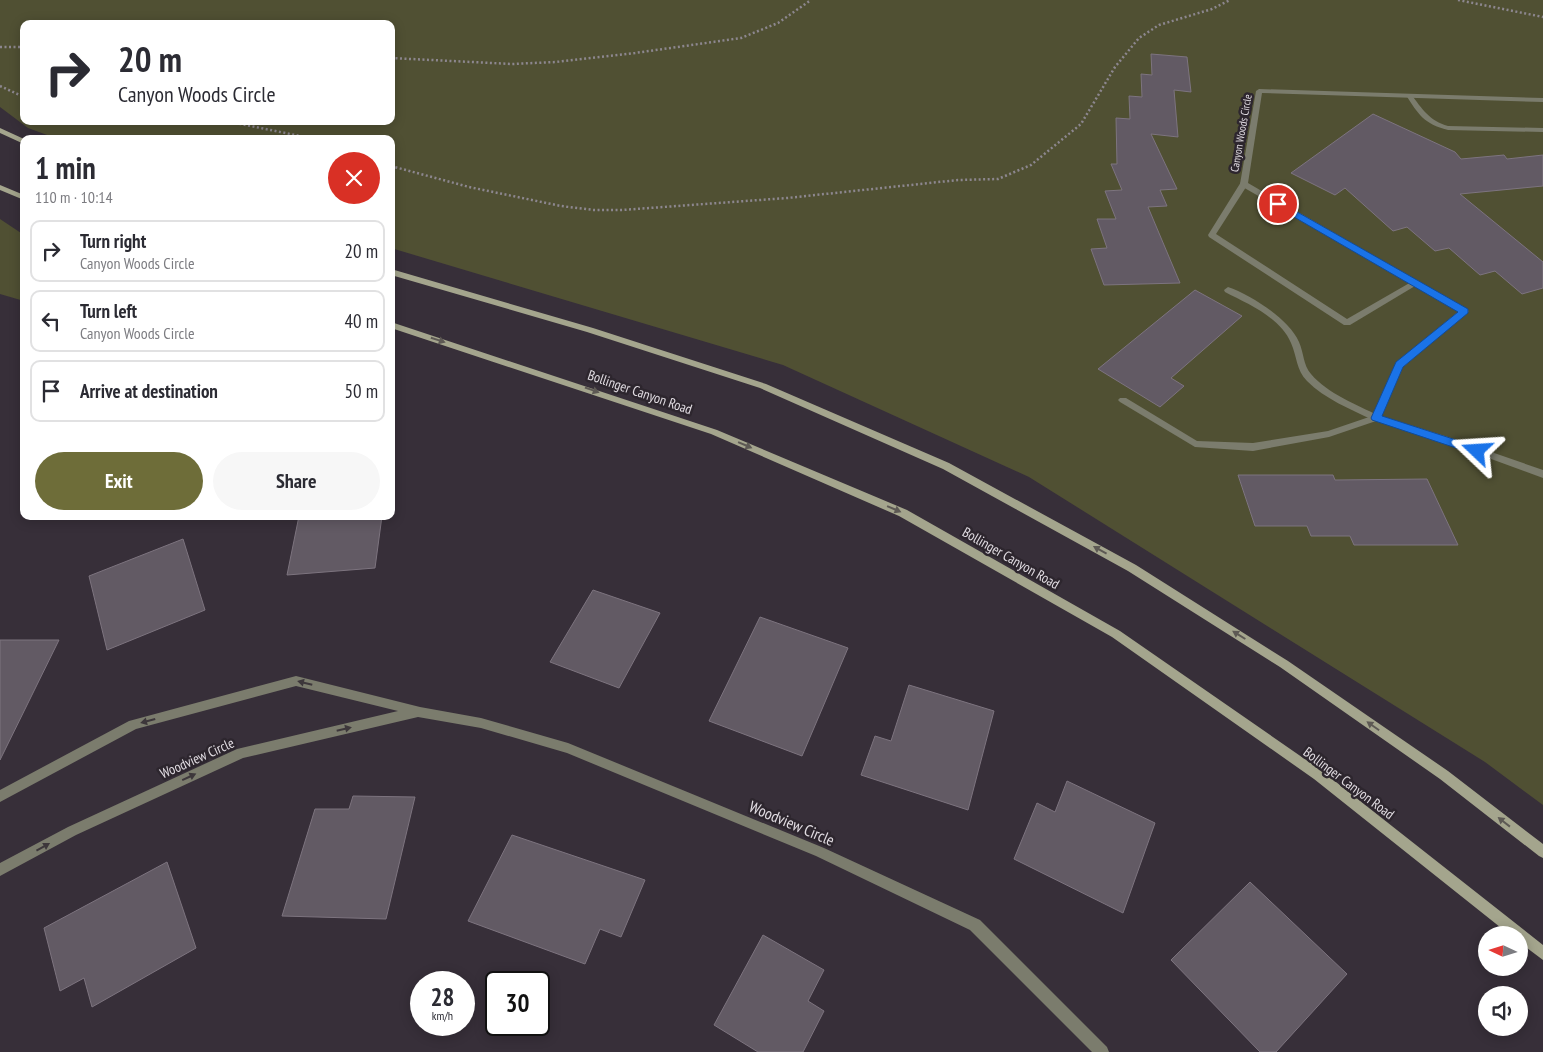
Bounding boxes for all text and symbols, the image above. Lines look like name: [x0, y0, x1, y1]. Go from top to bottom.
text: 20 m: [118, 36, 182, 82]
icon: right: [35, 40, 100, 105]
text: Canyon Woods Circle: [118, 80, 276, 108]
street label: Canyon Woods Circle: [1227, 93, 1255, 173]
text: 1 min: [35, 148, 96, 187]
button: close: [328, 152, 380, 204]
pin: [1257, 183, 1299, 225]
text: 110 m · 10:14: [35, 187, 113, 207]
icon: arrive: [1264, 190, 1292, 218]
text: Turn right: [80, 229, 146, 253]
icon: right: [37, 237, 65, 265]
text: 20 m: [345, 239, 378, 263]
text: Canyon Woods Circle: [80, 253, 195, 273]
text: Turn left: [80, 299, 137, 323]
icon: left: [37, 307, 65, 335]
text: 40 m: [345, 309, 378, 333]
text: Canyon Woods Circle: [80, 323, 195, 343]
one-way arrow: [430, 336, 445, 344]
street label: Bollinger Canyon Road: [585, 366, 695, 418]
icon: arrive: [37, 377, 65, 405]
text: Arrive at destination: [80, 379, 218, 403]
text: 50 m: [345, 379, 378, 403]
one-way arrow: [585, 386, 600, 394]
position arrow: [1450, 424, 1502, 476]
one-way arrow: [738, 441, 752, 449]
button: Exit: [35, 452, 203, 510]
button: Share: [213, 452, 380, 510]
one-way arrow: [887, 505, 901, 513]
street label: Bollinger Canyon Road: [959, 523, 1063, 593]
one-way arrow: [1093, 546, 1108, 554]
one-way arrow: [1232, 631, 1245, 640]
one-way arrow: [297, 679, 312, 687]
one-way arrow: [140, 717, 155, 725]
one-way arrow: [1367, 721, 1380, 731]
one-way arrow: [336, 725, 351, 733]
street label: Woodview Circle: [157, 734, 237, 782]
street label: Bollinger Canyon Road: [1300, 743, 1398, 823]
one-way arrow: [182, 773, 196, 781]
street label: Woodview Circle: [746, 796, 838, 850]
one-way arrow: [1498, 817, 1511, 828]
one-way arrow: [35, 843, 50, 851]
north arrow: [1478, 926, 1528, 976]
map controls: [1478, 926, 1528, 1036]
speed limit sign: 30: [485, 971, 550, 1036]
text: 28: [431, 981, 454, 1013]
button: sound: [1478, 986, 1528, 1036]
text: km/h: [432, 1008, 453, 1023]

